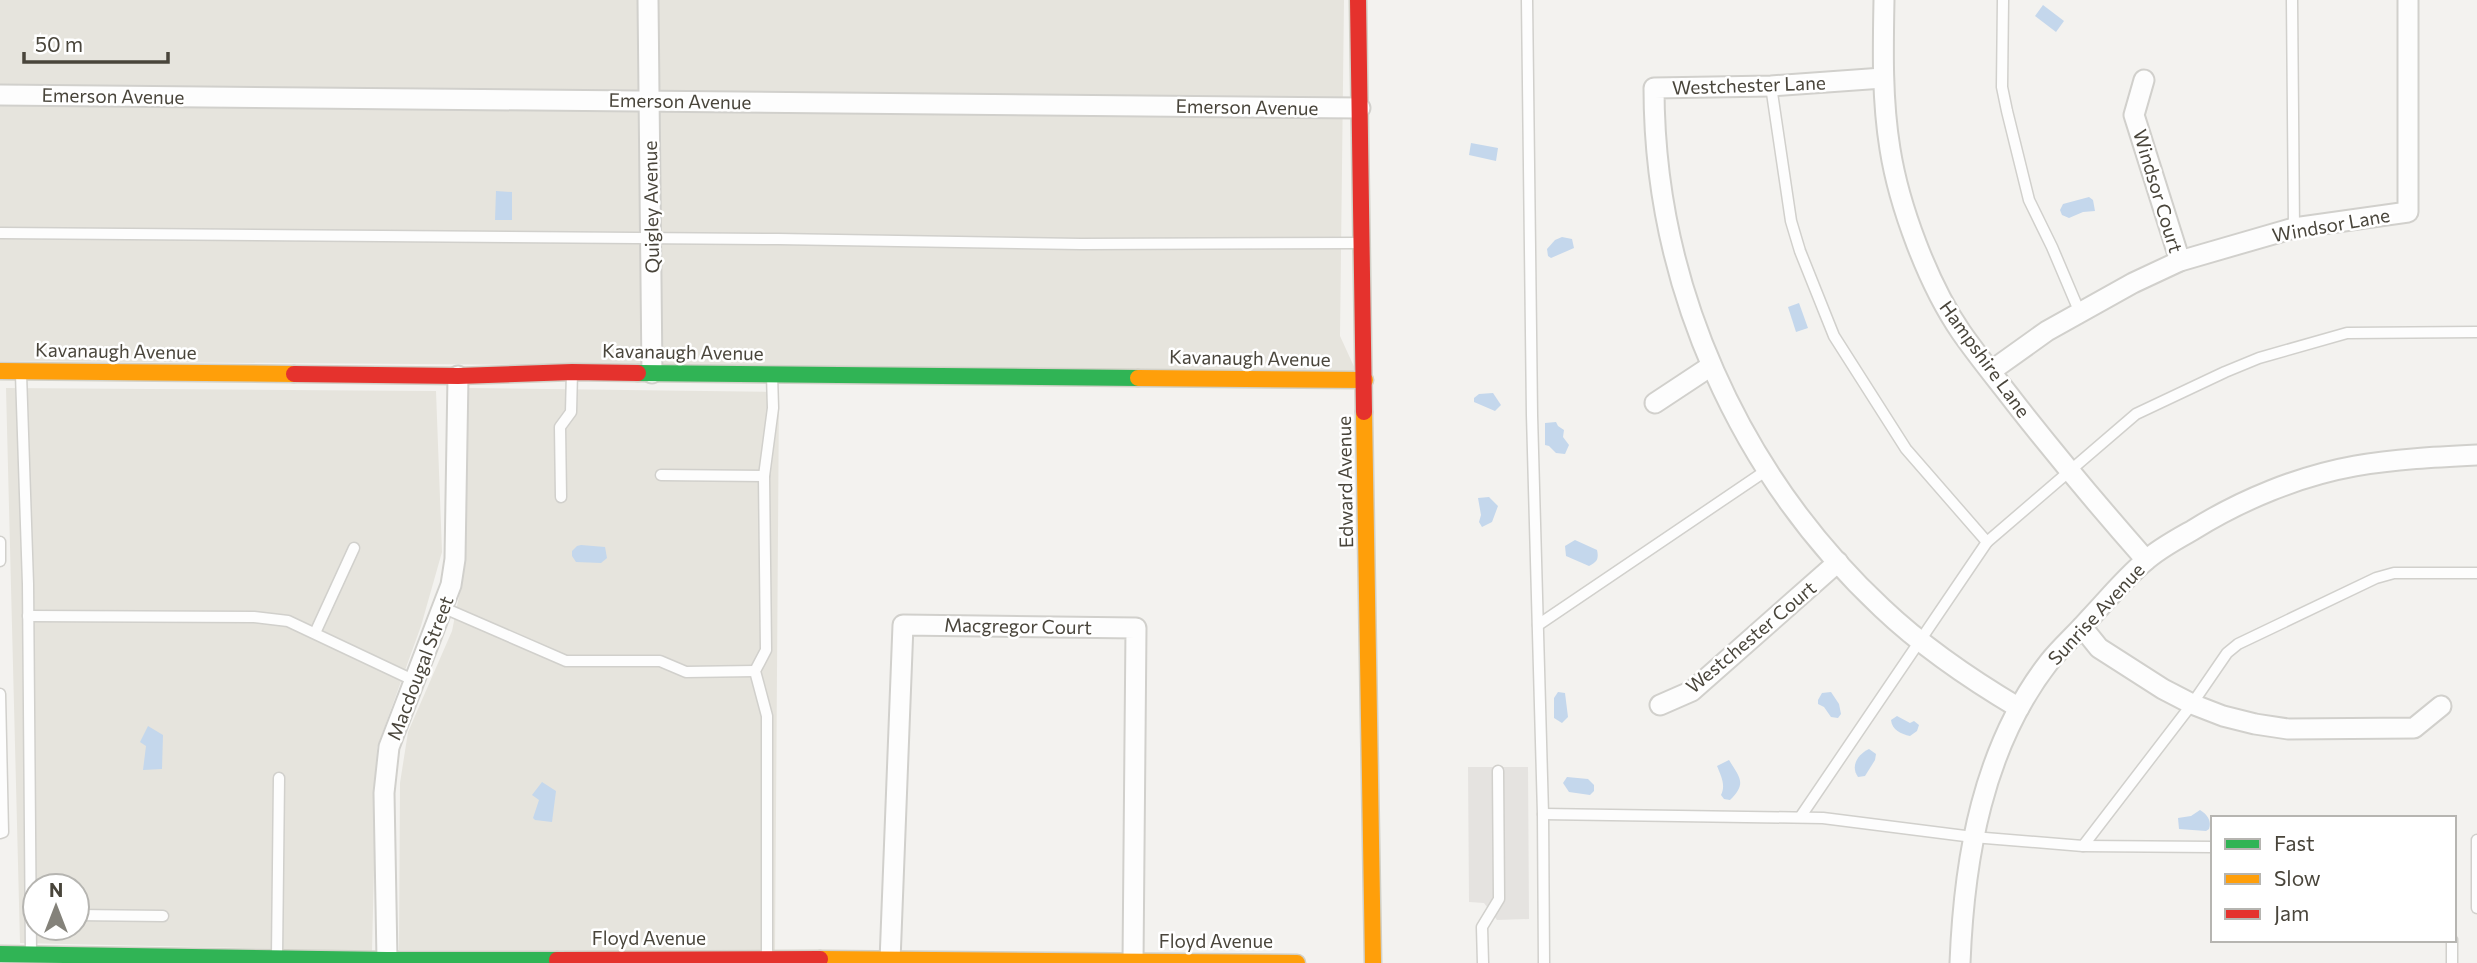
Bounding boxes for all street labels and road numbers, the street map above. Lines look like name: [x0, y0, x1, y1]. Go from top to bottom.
street label: Westchester Lane: [1672, 70, 1826, 99]
street label: Emerson Avenue: [41, 83, 185, 108]
street label: Emerson Avenue: [608, 88, 752, 113]
street label: Emerson Avenue: [1175, 94, 1319, 119]
street label: Windsor Court: [2129, 126, 2188, 255]
street label: Quigley Avenue: [638, 140, 663, 274]
street label: Windsor Lane: [2270, 203, 2392, 246]
street label: Hampshire Lane: [1935, 296, 2036, 422]
street label: Kavanaugh Avenue: [35, 338, 197, 363]
street label: Kavanaugh Avenue: [602, 339, 764, 364]
street label: Kavanaugh Avenue: [1169, 345, 1331, 370]
street label: Edward Avenue: [1332, 416, 1357, 548]
street label: Sunrise Avenue: [2043, 558, 2149, 669]
street label: Westchester Court: [1681, 575, 1820, 698]
street label: Macdougal Street: [381, 592, 458, 743]
street label: Macgregor Court: [944, 613, 1092, 638]
street label: Floyd Avenue: [592, 926, 706, 949]
street label: Floyd Avenue: [1159, 929, 1273, 952]

